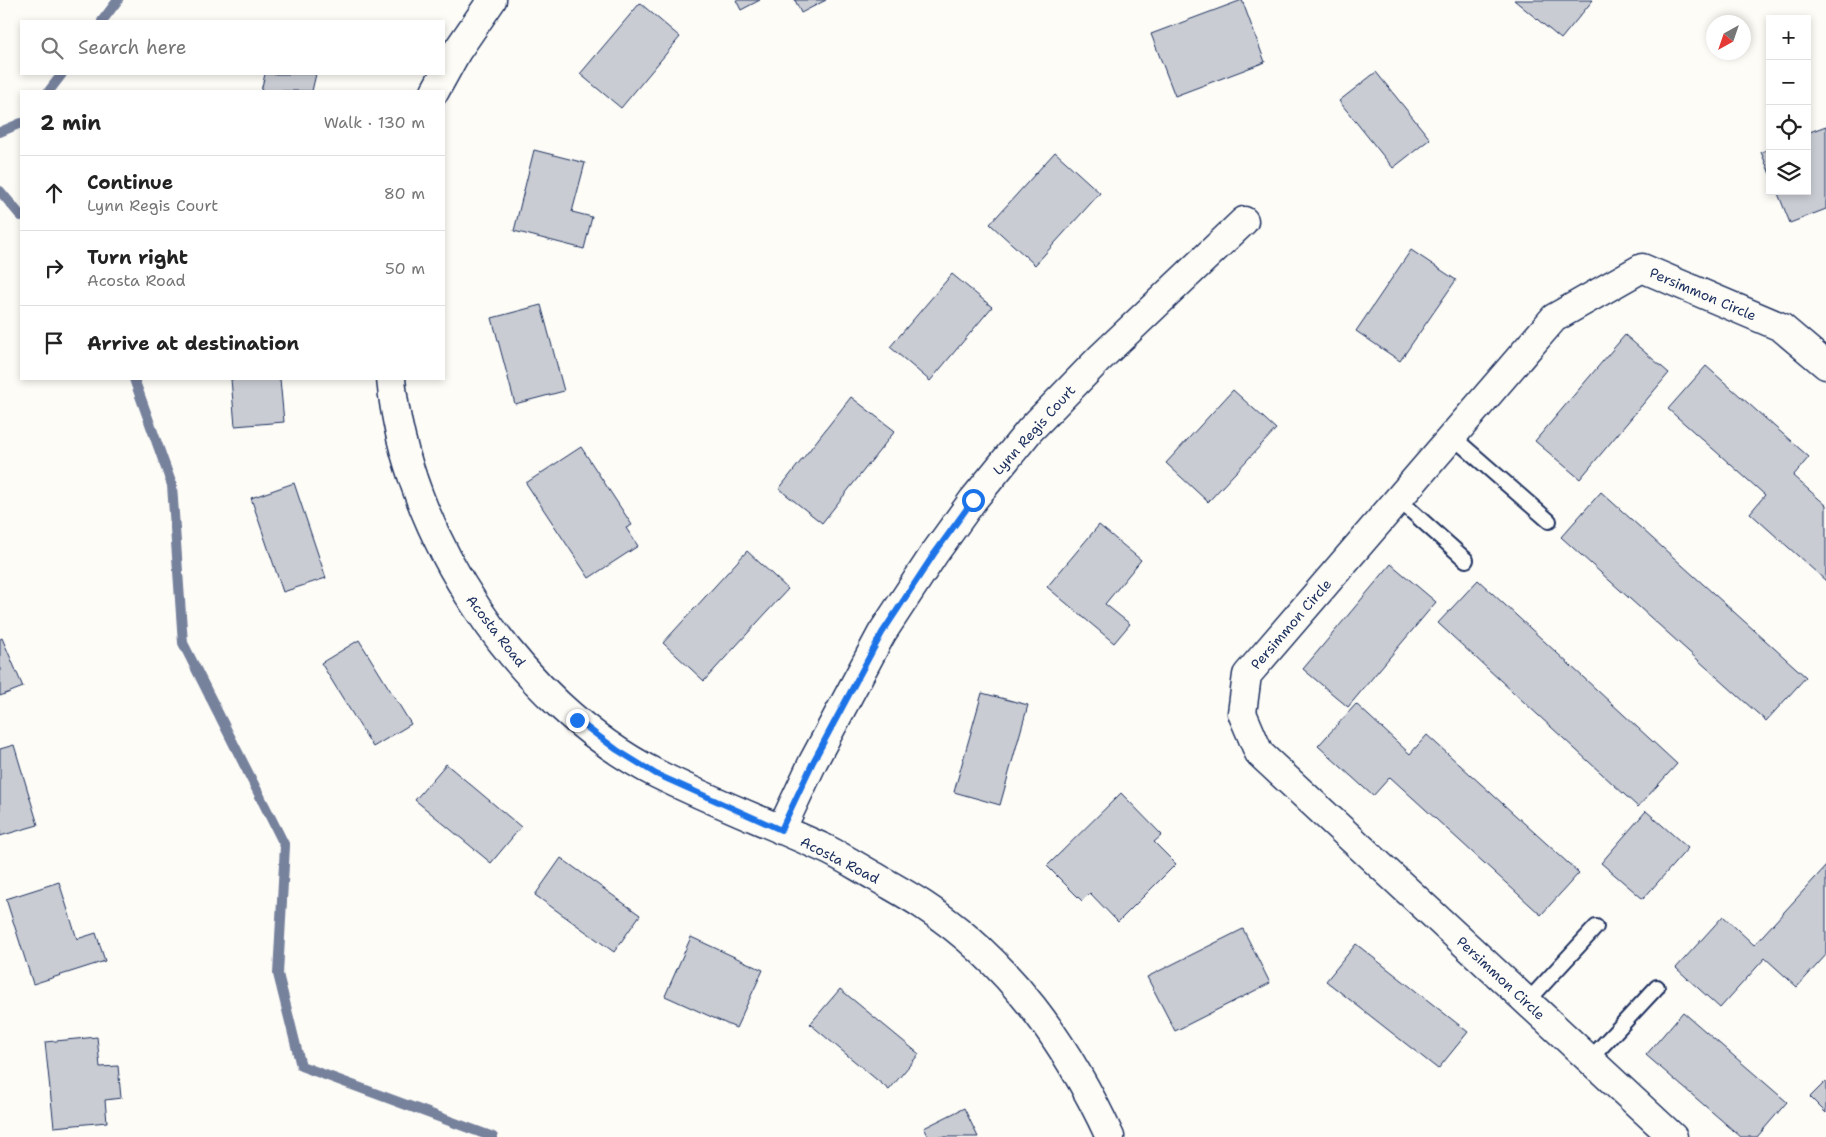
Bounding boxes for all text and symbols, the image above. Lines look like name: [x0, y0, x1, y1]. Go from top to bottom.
north arrow: [1706, 15, 1751, 60]
map controls: [1766, 15, 1811, 195]
button: +: [1766, 15, 1811, 60]
search box: [20, 20, 445, 75]
icon: search: [38, 34, 66, 62]
text: Search here: [78, 35, 187, 60]
button: −: [1766, 60, 1811, 105]
button: locate: [1766, 105, 1811, 150]
text: 2 min: [40, 109, 101, 137]
text: Walk · 130 m: [324, 112, 425, 133]
button: layers: [1766, 150, 1811, 195]
text: Continue: [87, 170, 173, 195]
icon: ahead: [40, 179, 68, 207]
text: 80 m: [384, 183, 425, 204]
text: Lynn Regis Court: [87, 195, 218, 216]
text: Turn right: [87, 245, 188, 270]
icon: right: [40, 254, 68, 282]
text: 50 m: [385, 258, 425, 279]
street label: Persimmon Circle: [1647, 263, 1759, 325]
text: Acosta Road: [87, 270, 186, 291]
icon: arrive: [40, 329, 68, 357]
text: Arrive at destination: [87, 331, 299, 356]
street label: Lynn Regis Court: [989, 381, 1079, 479]
route start: [962, 489, 985, 512]
street label: Persimmon Circle: [1247, 575, 1335, 673]
street label: Acosta Road: [462, 591, 530, 671]
route end: [566, 709, 589, 732]
street label: Acosta Road: [797, 832, 883, 888]
street label: Persimmon Circle: [1453, 932, 1549, 1024]

